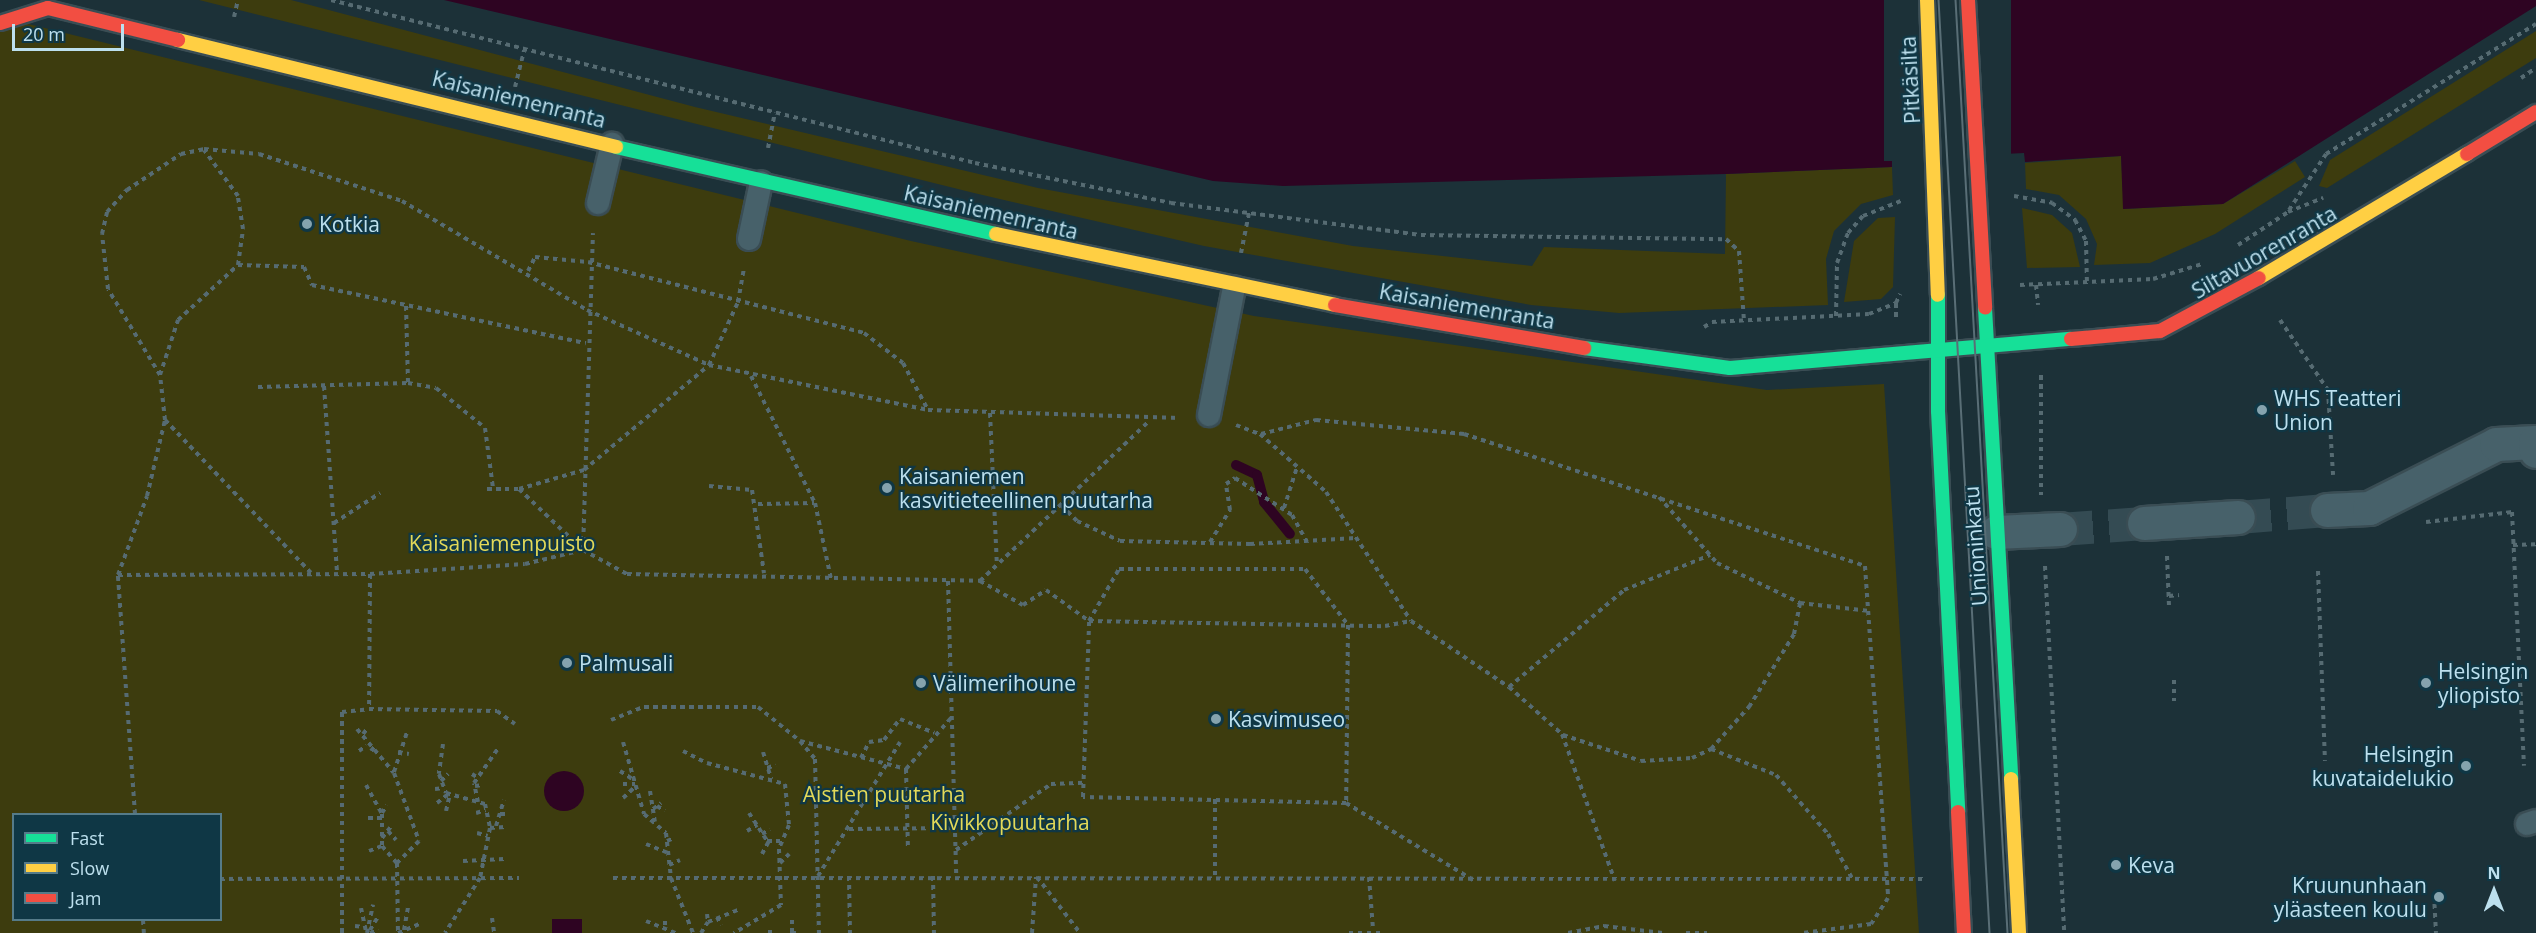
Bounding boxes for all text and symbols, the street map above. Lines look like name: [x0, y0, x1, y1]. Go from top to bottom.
scale bar: [15, 12, 128, 50]
text: 20 m: [23, 22, 65, 46]
street label: Pitkäsilta: [1895, 35, 1925, 125]
street label: Kaisaniemenranta: [430, 65, 608, 133]
street label: Kaisaniemenranta: [902, 180, 1080, 244]
street label: Siltavuorenranta: [2187, 200, 2341, 304]
place label: Kotkia: [319, 211, 380, 237]
marker: Kotkia: [300, 217, 314, 231]
street label: Kaisaniemenranta: [1377, 278, 1557, 334]
place label: WHS Teatteri Union: [2274, 385, 2402, 435]
marker: WHS Teatteri Union: [2255, 403, 2269, 417]
place label: Kaisaniemen kasvitieteellinen puutarha: [899, 463, 1153, 513]
marker: Kaisaniemen kasvitieteellinen puutarha: [880, 481, 894, 495]
street label: Unioninkatu: [1958, 485, 1992, 607]
park label: Kaisaniemenpuisto: [409, 530, 595, 556]
place label: Palmusali: [579, 650, 673, 676]
marker: Palmusali: [560, 656, 574, 670]
place label: Helsingin yliopisto: [2438, 658, 2528, 708]
place label: Välimerihoune: [933, 670, 1076, 696]
marker: Välimerihoune: [914, 676, 928, 690]
marker: Helsingin yliopisto: [2419, 676, 2433, 690]
place label: Kasvimuseo: [1228, 706, 1345, 732]
marker: Kasvimuseo: [1209, 712, 1223, 726]
place label: Helsingin kuvataidelukio: [2312, 741, 2454, 791]
marker: Helsingin kuvataidelukio: [2459, 759, 2473, 773]
park label: Aistien puutarha: [803, 781, 965, 807]
park label: Kivikkopuutarha: [930, 809, 1090, 835]
legend: [12, 813, 222, 921]
text: Fast: [70, 826, 104, 850]
place label: Keva: [2128, 852, 2175, 878]
text: Slow: [70, 856, 109, 880]
marker: Keva: [2109, 858, 2123, 872]
north arrow: [2464, 861, 2524, 921]
text: N: [2487, 862, 2501, 884]
place label: Kruununhaan yläasteen koulu: [2274, 872, 2427, 922]
text: Jam: [70, 886, 102, 910]
marker: Kruununhaan yläasteen koulu: [2432, 890, 2446, 904]

